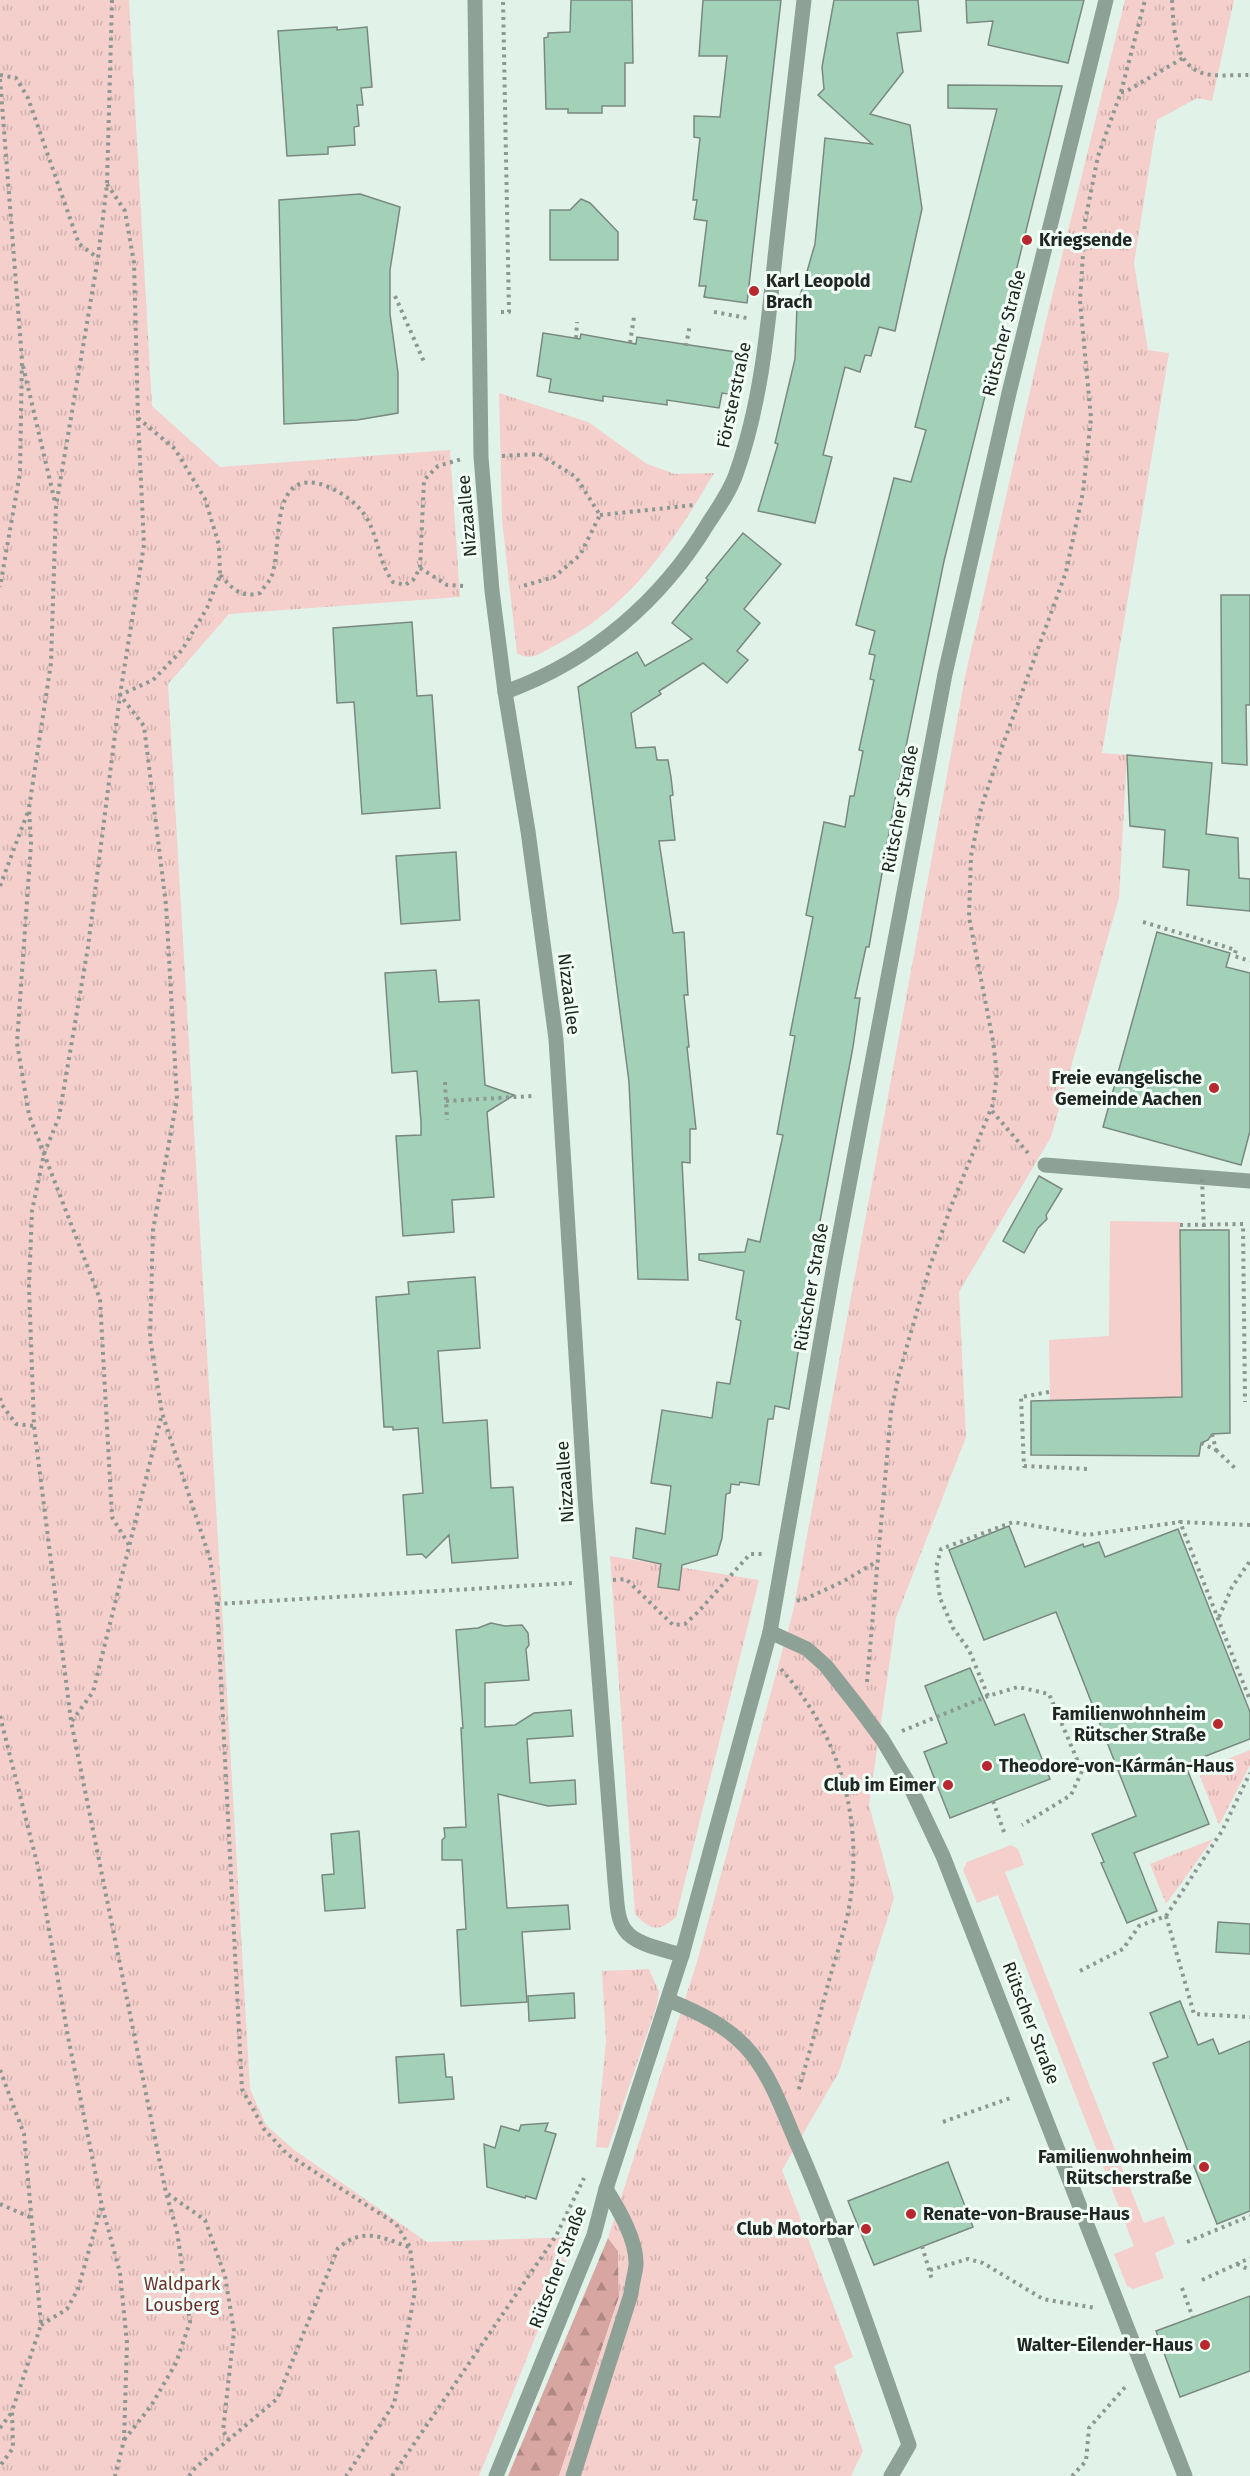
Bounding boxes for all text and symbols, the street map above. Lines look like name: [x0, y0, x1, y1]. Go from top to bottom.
place label: Kriegsende: [1039, 229, 1132, 251]
marker: Kriegsende: [1020, 233, 1034, 247]
street label: Rütscher Straße: [978, 267, 1030, 399]
place label: Karl Leopold Brach: [766, 270, 870, 313]
marker: Karl Leopold Brach: [747, 284, 761, 298]
street label: Försterstraße: [712, 340, 756, 450]
street label: Nizzaallee: [452, 474, 482, 558]
street label: Rütscher Straße: [877, 743, 923, 875]
street label: Nizzaallee: [553, 952, 585, 1036]
place label: Freie evangelische Gemeinde Aachen: [1052, 1067, 1202, 1110]
marker: Freie evangelische Gemeinde Aachen: [1207, 1081, 1221, 1095]
street label: Rütscher Straße: [789, 1221, 833, 1353]
street label: Nizzaallee: [551, 1440, 579, 1524]
place label: Familienwohnheim Rütscher Straße: [1052, 1703, 1206, 1746]
marker: Familienwohnheim Rütscher Straße: [1211, 1717, 1225, 1731]
place label: Theodore-von-Kármán-Haus: [999, 1755, 1234, 1777]
marker: Theodore-von-Kármán-Haus: [980, 1759, 994, 1773]
place label: Club im Eimer: [824, 1774, 937, 1796]
marker: Club im Eimer: [941, 1778, 955, 1792]
street label: Rütscher Straße: [997, 1958, 1065, 2088]
place label: Familienwohnheim Rütscherstraße: [1038, 2146, 1192, 2189]
marker: Familienwohnheim Rütscherstraße: [1197, 2160, 1211, 2174]
street label: Rütscher Straße: [524, 2202, 592, 2332]
place label: Renate-von-Brause-Haus: [923, 2203, 1130, 2225]
marker: Renate-von-Brause-Haus: [904, 2207, 918, 2221]
place label: Club Motorbar: [737, 2218, 855, 2240]
marker: Club Motorbar: [859, 2222, 873, 2236]
park label: Waldpark Lousberg: [144, 2273, 221, 2316]
place label: Walter-Eilender-Haus: [1017, 2334, 1193, 2356]
marker: Walter-Eilender-Haus: [1198, 2338, 1212, 2352]

